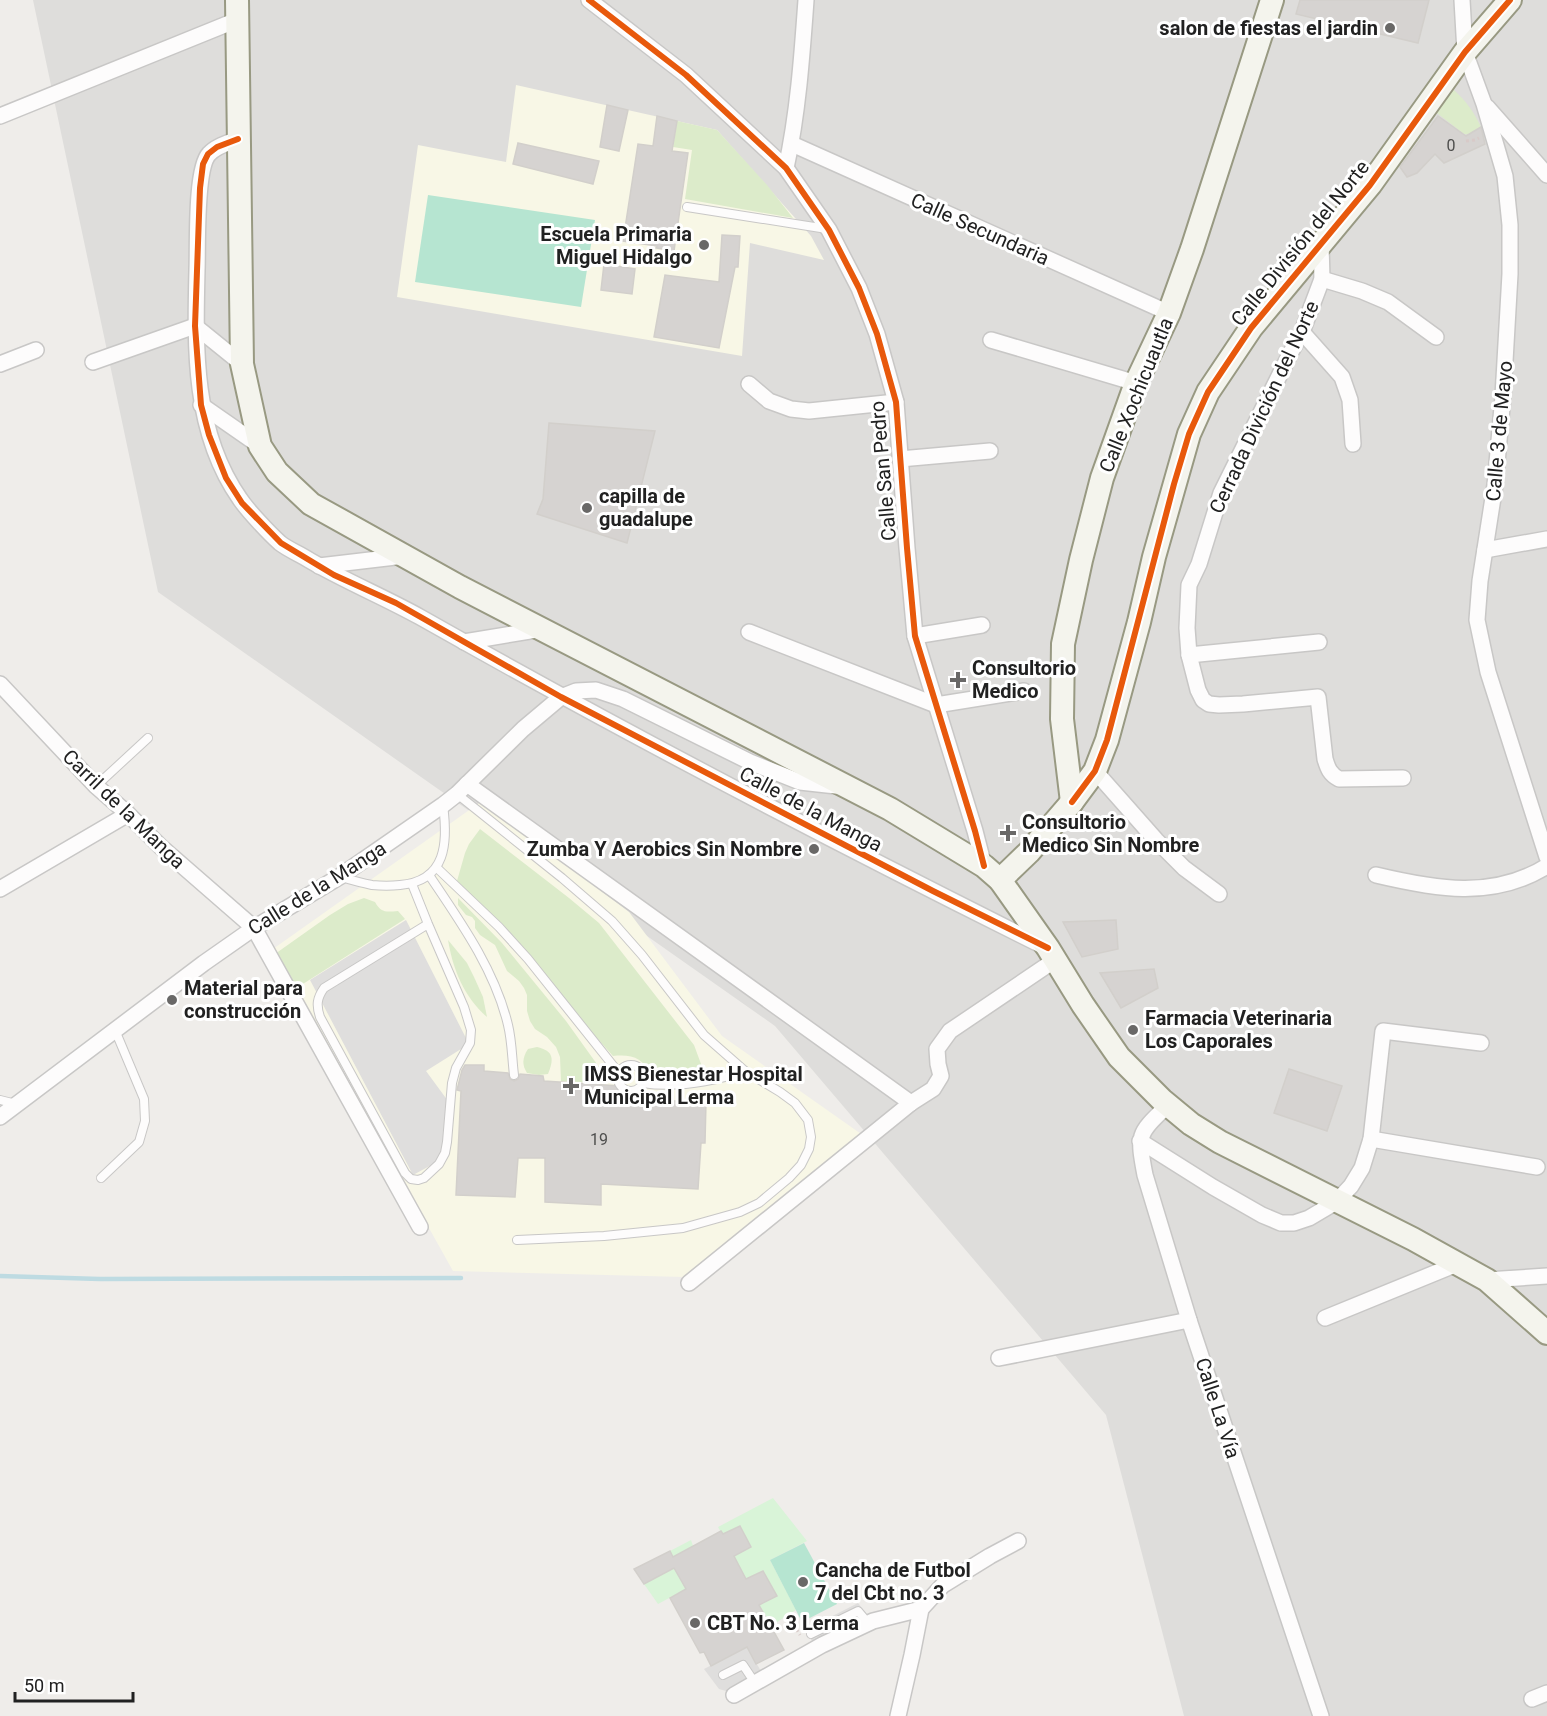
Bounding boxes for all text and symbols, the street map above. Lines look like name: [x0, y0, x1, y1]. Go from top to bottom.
place label: salon de fiestas el jardin: [1159, 16, 1378, 40]
marker: salon de fiestas el jardin: [1383, 21, 1397, 35]
house number: 0: [1447, 136, 1456, 155]
street label: Calle División del Norte: [1226, 155, 1374, 331]
street label: Calle Secundaria: [907, 188, 1053, 270]
place label: Escuela Primaria Miguel Hidalgo: [540, 222, 692, 269]
marker: Escuela Primaria Miguel Hidalgo: [697, 238, 711, 252]
street label: Cerrada Divición del Norte: [1204, 297, 1324, 517]
street label: Calle Xochicuautla: [1094, 314, 1178, 476]
street label: Calle 3 de Mayo: [1481, 360, 1517, 502]
street label: Calle San Pedro: [865, 400, 901, 542]
place label: capilla de guadalupe: [599, 484, 693, 531]
marker: capilla de guadalupe: [580, 501, 594, 515]
place label: Consultorio Medico: [972, 656, 1076, 703]
marker: Consultorio Medico: [949, 671, 967, 689]
street label: Carril de la Manga: [58, 744, 190, 874]
street label: Calle de la Manga: [736, 761, 886, 857]
place label: Consultorio Medico Sin Nombre: [1022, 810, 1199, 857]
marker: Consultorio Medico Sin Nombre: [999, 824, 1017, 842]
street label: Calle de la Manga: [244, 836, 390, 940]
place label: Zumba Y Aerobics Sin Nombre: [527, 837, 802, 861]
marker: Zumba Y Aerobics Sin Nombre: [807, 842, 821, 856]
place label: Material para construcción: [184, 976, 303, 1023]
marker: Material para construcción: [165, 993, 179, 1007]
place label: Farmacia Veterinaria Los Caporales: [1145, 1006, 1332, 1053]
marker: Farmacia Veterinaria Los Caporales: [1126, 1023, 1140, 1037]
place label: IMSS Bienestar Hospital Municipal Lerma: [584, 1062, 803, 1109]
marker: IMSS Bienestar Hospital Municipal Lerma: [562, 1077, 580, 1095]
house number: 19: [590, 1130, 608, 1149]
street label: Calle La Vía: [1190, 1355, 1246, 1461]
place label: Cancha de Futbol 7 del Cbt no. 3: [815, 1558, 971, 1605]
marker: Cancha de Futbol 7 del Cbt no. 3: [796, 1575, 810, 1589]
place label: CBT No. 3 Lerma: [707, 1611, 859, 1635]
marker: CBT No. 3 Lerma: [688, 1616, 702, 1630]
scale bar: [15, 1665, 134, 1703]
text: 50 m: [24, 1675, 64, 1696]

